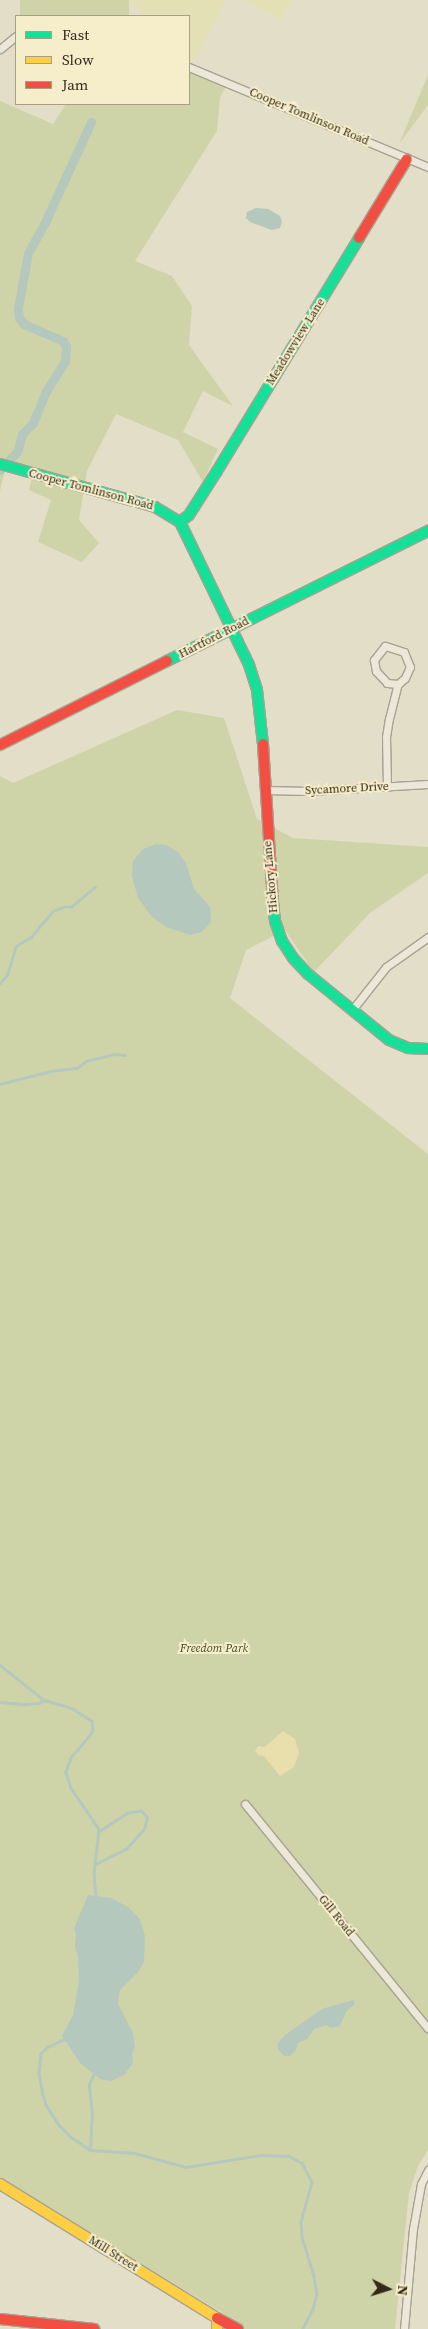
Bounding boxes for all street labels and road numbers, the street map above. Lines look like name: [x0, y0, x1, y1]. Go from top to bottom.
street label: Cooper Tomlinson Road: [247, 85, 371, 149]
street label: Meadowview Lane: [264, 296, 328, 388]
street label: Cooper Tomlinson Road: [27, 466, 155, 514]
street label: Hartford Road: [176, 614, 252, 662]
street label: Sycamore Drive: [305, 780, 389, 798]
street label: Hickory Lane: [261, 840, 281, 914]
street label: Gill Road: [315, 1892, 357, 1940]
street label: Mill Street: [86, 2233, 140, 2275]

